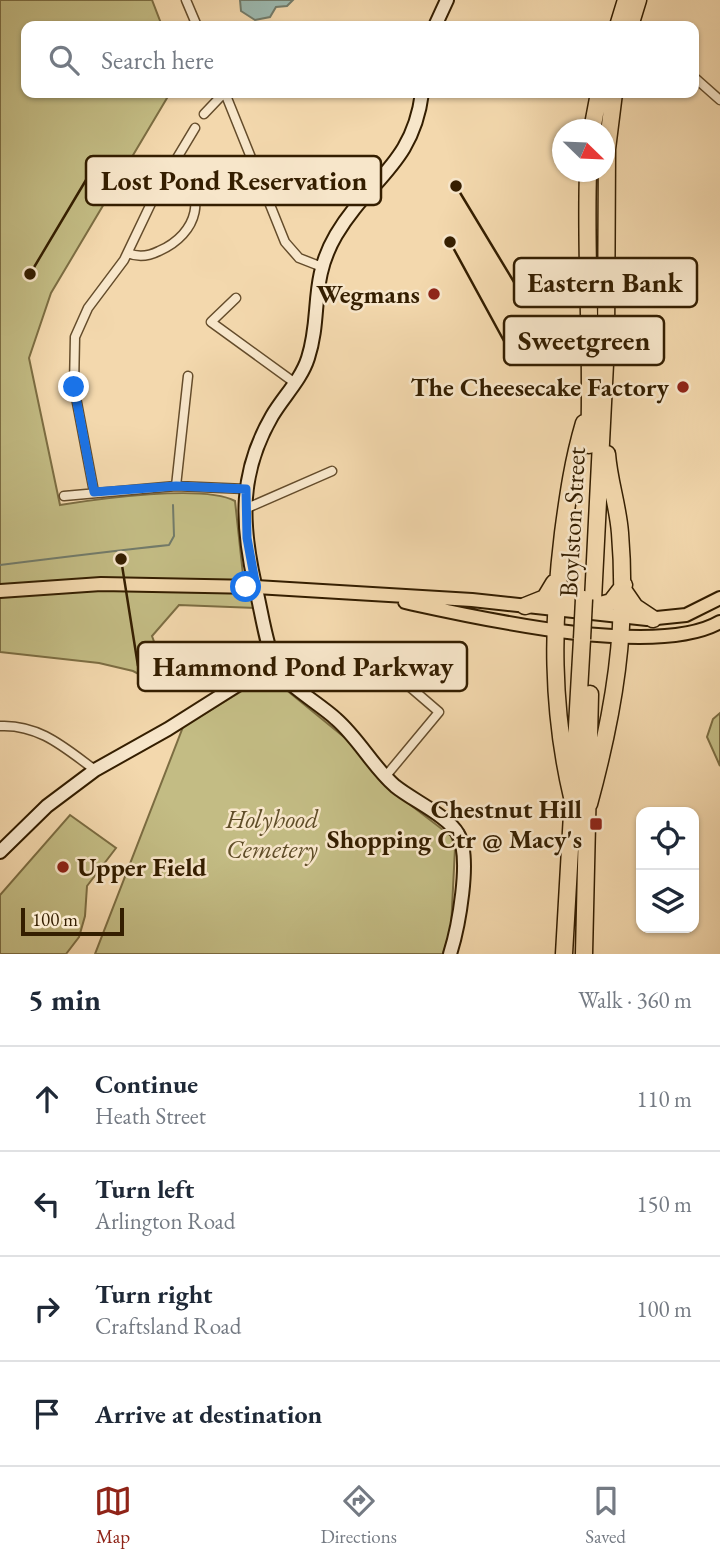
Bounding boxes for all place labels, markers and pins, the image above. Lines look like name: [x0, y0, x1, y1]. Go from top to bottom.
callout: Lost Pond Reservation: [86, 156, 381, 205]
callout: Eastern Bank: [514, 258, 697, 307]
place label: Wegmans: [316, 277, 420, 311]
marker: Wegmans: [426, 286, 442, 302]
callout: Sweetgreen: [504, 316, 664, 365]
place label: The Cheesecake Factory: [410, 370, 669, 404]
marker: The Cheesecake Factory: [675, 379, 691, 395]
callout: Hammond Pond Parkway: [138, 642, 467, 691]
place label: Chestnut Hill Shopping Ctr @ Macy's: [327, 792, 582, 856]
marker: Chestnut Hill Shopping Ctr @ Macy's: [588, 816, 604, 832]
place label: Upper Field: [77, 850, 207, 884]
marker: Upper Field: [55, 859, 71, 875]

